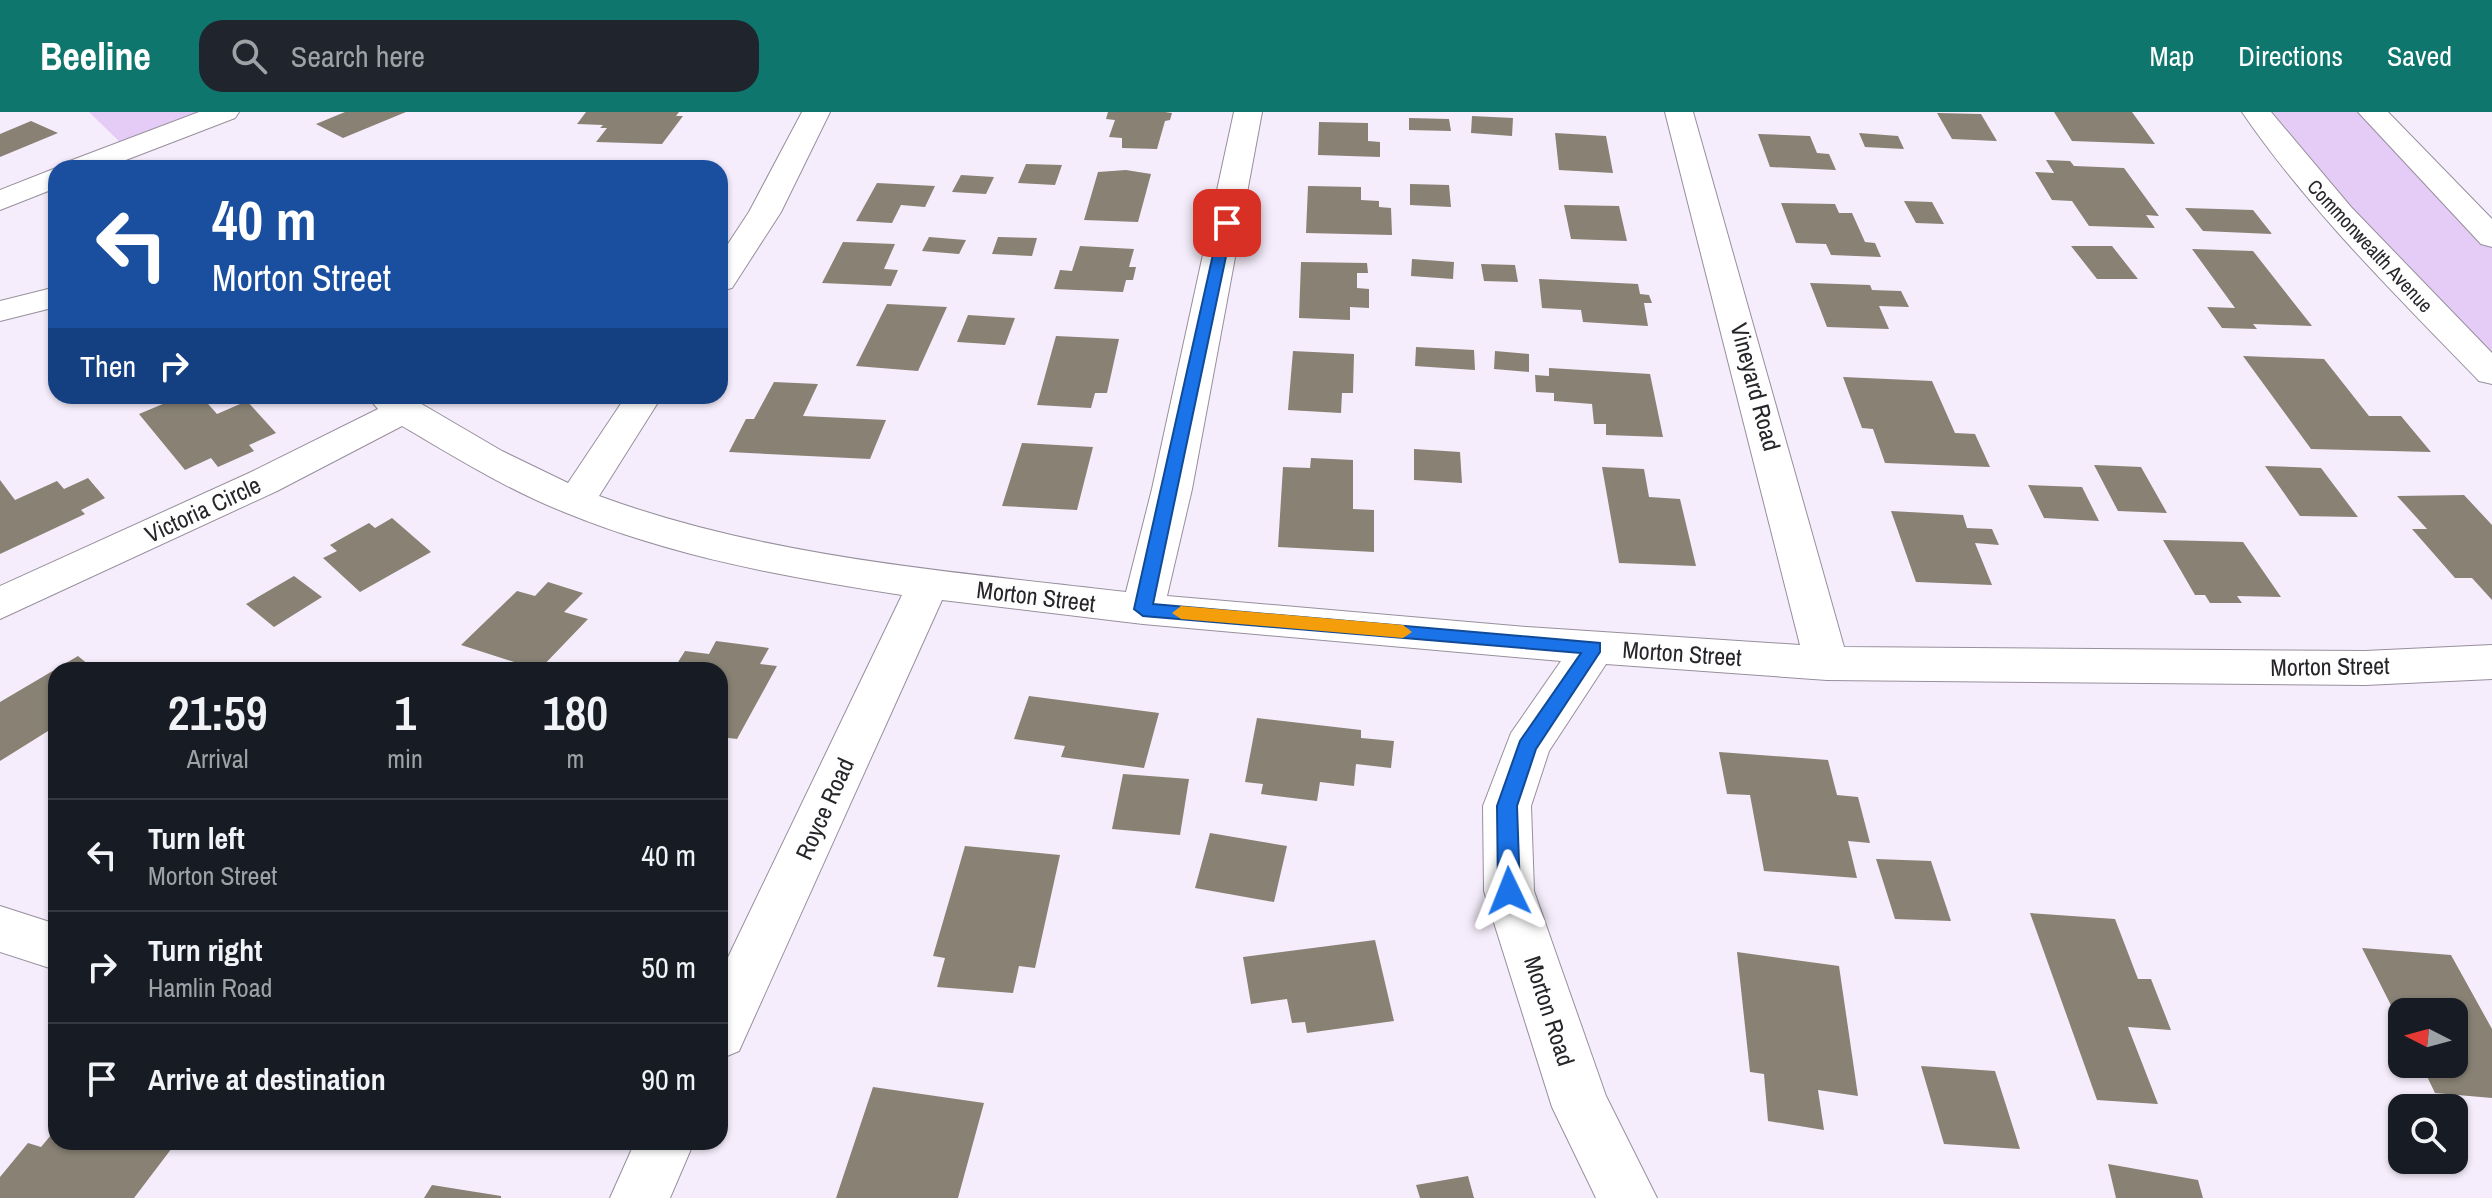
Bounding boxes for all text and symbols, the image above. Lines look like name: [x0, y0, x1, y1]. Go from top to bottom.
search box: [199, 20, 759, 92]
text: Beeline: [40, 31, 151, 82]
icon: search: [227, 34, 271, 78]
text: Search here: [291, 36, 425, 76]
text: Map: [2150, 37, 2194, 75]
text: Directions: [2238, 37, 2343, 75]
text: Saved: [2387, 37, 2452, 75]
street label: Commonwealth Avenue: [2302, 173, 2439, 318]
text: 40 m: [212, 182, 317, 257]
pin: [1193, 189, 1261, 257]
icon: left: [80, 192, 184, 296]
icon: arrive: [1205, 201, 1249, 245]
text: Morton Street: [212, 254, 391, 302]
street label: Vineyard Road: [1724, 319, 1788, 454]
icon: right: [152, 344, 196, 388]
text: Then: [80, 346, 136, 386]
street label: Victoria Circle: [139, 468, 266, 550]
street label: Morton Street: [975, 573, 1098, 619]
street label: Morton Street: [1621, 633, 1743, 673]
street label: Morton Street: [2270, 649, 2390, 683]
text: 21:59: [168, 680, 268, 745]
text: 1: [394, 680, 416, 745]
text: 180: [543, 680, 608, 745]
text: Arrival: [187, 741, 248, 776]
text: min: [387, 741, 423, 776]
text: m: [567, 741, 584, 776]
street label: Royce Road: [787, 753, 861, 865]
text: Turn left: [148, 818, 245, 858]
icon: left: [80, 833, 124, 877]
text: 40 m: [641, 835, 696, 875]
position arrow: [1467, 849, 1551, 933]
text: Morton Street: [148, 858, 277, 893]
text: Turn right: [148, 930, 262, 970]
icon: right: [80, 945, 124, 989]
text: 50 m: [641, 947, 696, 987]
street label: Morton Road: [1517, 952, 1583, 1070]
text: Hamlin Road: [148, 970, 272, 1005]
north arrow: [2388, 998, 2468, 1078]
map controls: [2388, 998, 2468, 1174]
icon: arrive: [80, 1057, 124, 1101]
text: Arrive at destination: [148, 1059, 386, 1099]
text: 90 m: [641, 1059, 696, 1099]
button: search: [2388, 1094, 2468, 1174]

